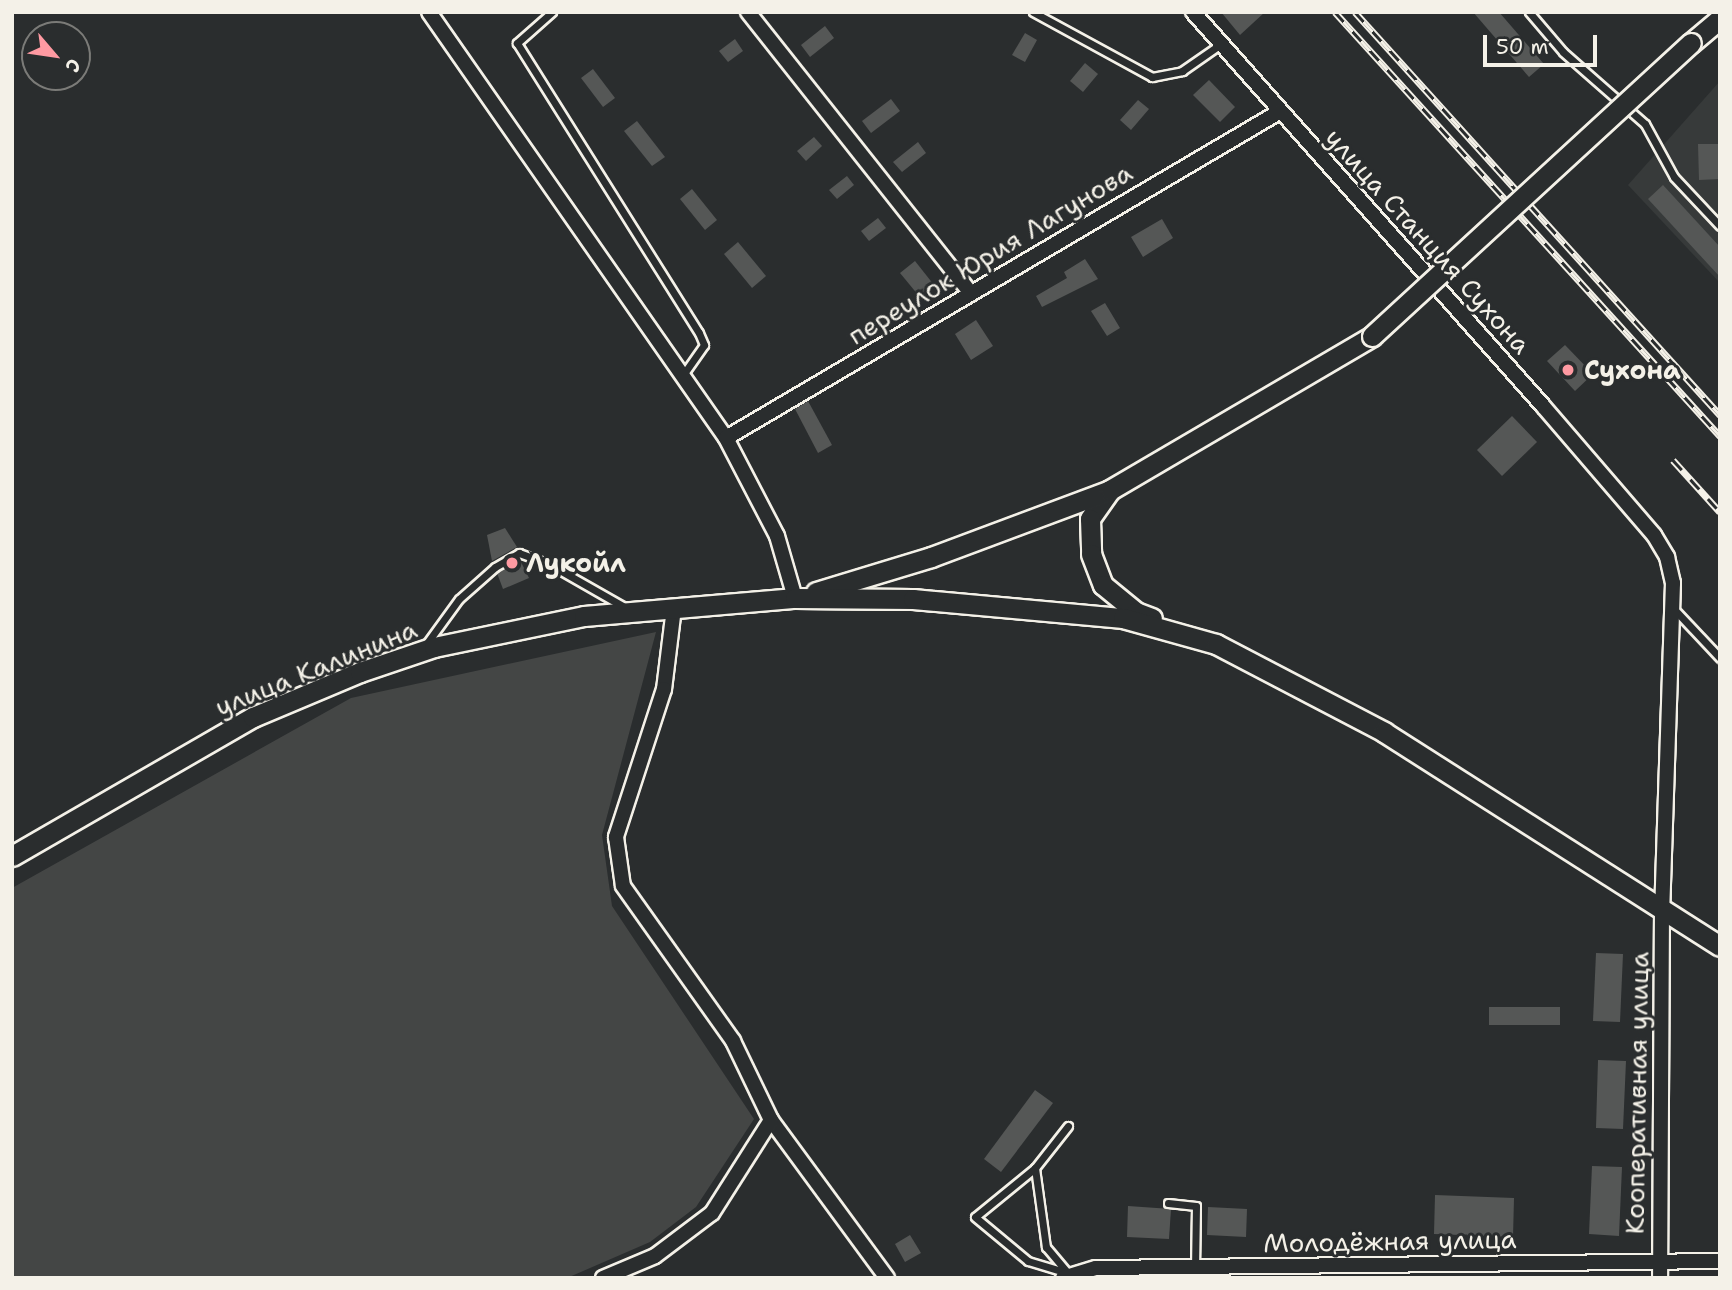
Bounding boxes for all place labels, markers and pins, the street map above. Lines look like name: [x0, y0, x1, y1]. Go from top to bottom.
place label: Сухона: [1584, 354, 1681, 386]
marker: Сухона: [1558, 360, 1578, 380]
place label: Лукойл: [526, 547, 626, 579]
marker: Лукойл: [504, 555, 520, 571]

